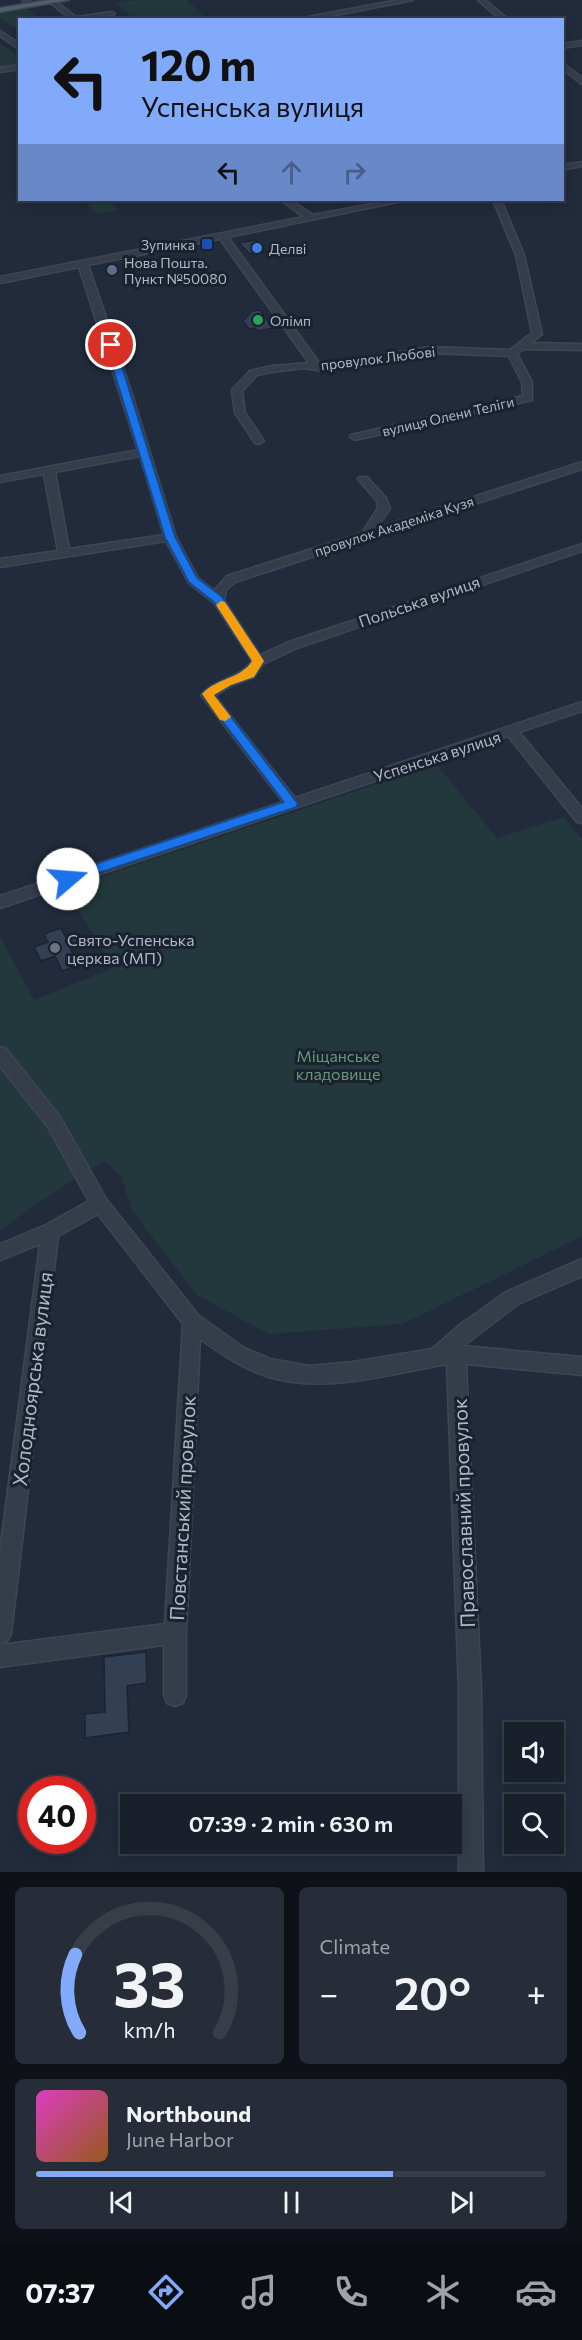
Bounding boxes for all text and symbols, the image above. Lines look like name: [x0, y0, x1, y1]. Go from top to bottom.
text: 120 m: [141, 38, 256, 90]
icon: left: [42, 42, 120, 120]
text: Успенська вулиця: [141, 90, 364, 123]
icon: left: [212, 156, 245, 189]
icon: ahead: [275, 156, 308, 189]
icon: right: [338, 156, 371, 189]
place label: Зупинка: [141, 236, 195, 253]
marker: Зупинка: [200, 237, 214, 251]
place label: Делві: [269, 240, 306, 257]
marker: Делві: [250, 241, 264, 255]
place label: Нова Пошта. Пункт №50080: [124, 254, 227, 287]
marker: Нова Пошта. Пункт №50080: [105, 263, 119, 277]
place label: Олімп: [270, 312, 311, 329]
marker: Олімп: [251, 313, 265, 327]
pin: [85, 319, 136, 370]
icon: arrive: [94, 328, 127, 361]
street label: провулок Любові: [320, 343, 436, 373]
street label: вулиця Олени Теліги: [380, 393, 516, 439]
street label: провулок Академіка Кузя: [312, 492, 476, 560]
street label: Польська вулиця: [356, 571, 482, 631]
street label: Успенська вулиця: [371, 727, 503, 785]
position arrow: [36, 847, 100, 911]
place label: Свято-Успенська церква (МП): [67, 930, 195, 967]
marker: Свято-Успенська церква (МП): [48, 941, 62, 955]
park label: Міщанське кладовище: [296, 1046, 380, 1083]
street label: Холодноярська вулиця: [7, 1270, 57, 1488]
street label: Повстанський провулок: [164, 1394, 200, 1621]
street label: Православний провулок: [447, 1398, 479, 1628]
map controls: [504, 1722, 564, 1854]
button: sound: [504, 1722, 564, 1782]
speed limit sign: 40: [18, 1776, 96, 1854]
button: search: [504, 1794, 564, 1854]
text: 07:39 · 2 min · 630 m: [189, 1810, 393, 1837]
text: Climate: [320, 1934, 390, 1958]
text: 33: [113, 1944, 185, 2020]
text: 20°: [394, 1964, 471, 2019]
text: −: [320, 1972, 338, 2013]
text: +: [527, 1972, 546, 2013]
text: km/h: [123, 2016, 175, 2042]
text: Northbound: [126, 2100, 251, 2127]
text: June Harbor: [126, 2127, 234, 2151]
icon: previous: [105, 2186, 138, 2219]
icon: pause: [275, 2186, 308, 2219]
icon: next: [445, 2186, 478, 2219]
icon: directions: [145, 2271, 187, 2313]
icon: music: [238, 2271, 280, 2313]
icon: phone: [330, 2271, 372, 2313]
icon: climate: [422, 2271, 464, 2313]
icon: car: [515, 2271, 557, 2313]
text: 07:37: [25, 2276, 95, 2309]

